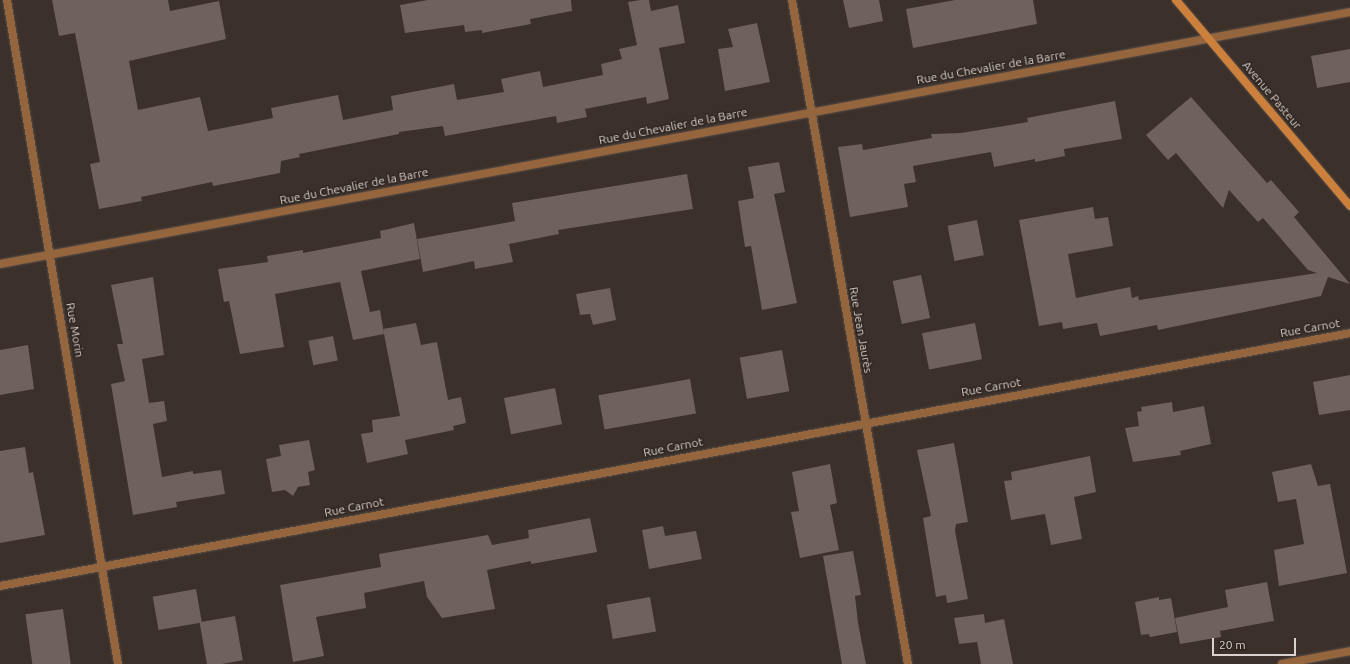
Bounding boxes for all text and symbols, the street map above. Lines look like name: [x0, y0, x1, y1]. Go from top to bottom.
street label: Rue du Chevalier de la Barre: [915, 47, 1067, 87]
street label: Avenue Pasteur: [1239, 58, 1305, 132]
street label: Rue du Chevalier de la Barre: [597, 105, 749, 147]
street label: Rue du Chevalier de la Barre: [278, 165, 430, 207]
street label: Rue Jean Jaurès: [846, 286, 876, 374]
street label: Rue Morin: [63, 301, 87, 359]
street label: Rue Carnot: [1279, 316, 1341, 340]
street label: Rue Carnot: [960, 375, 1022, 399]
street label: Rue Carnot: [642, 434, 704, 460]
street label: Rue Carnot: [323, 494, 385, 520]
scale bar: [1214, 630, 1298, 656]
text: 20 m: [1219, 638, 1246, 651]

